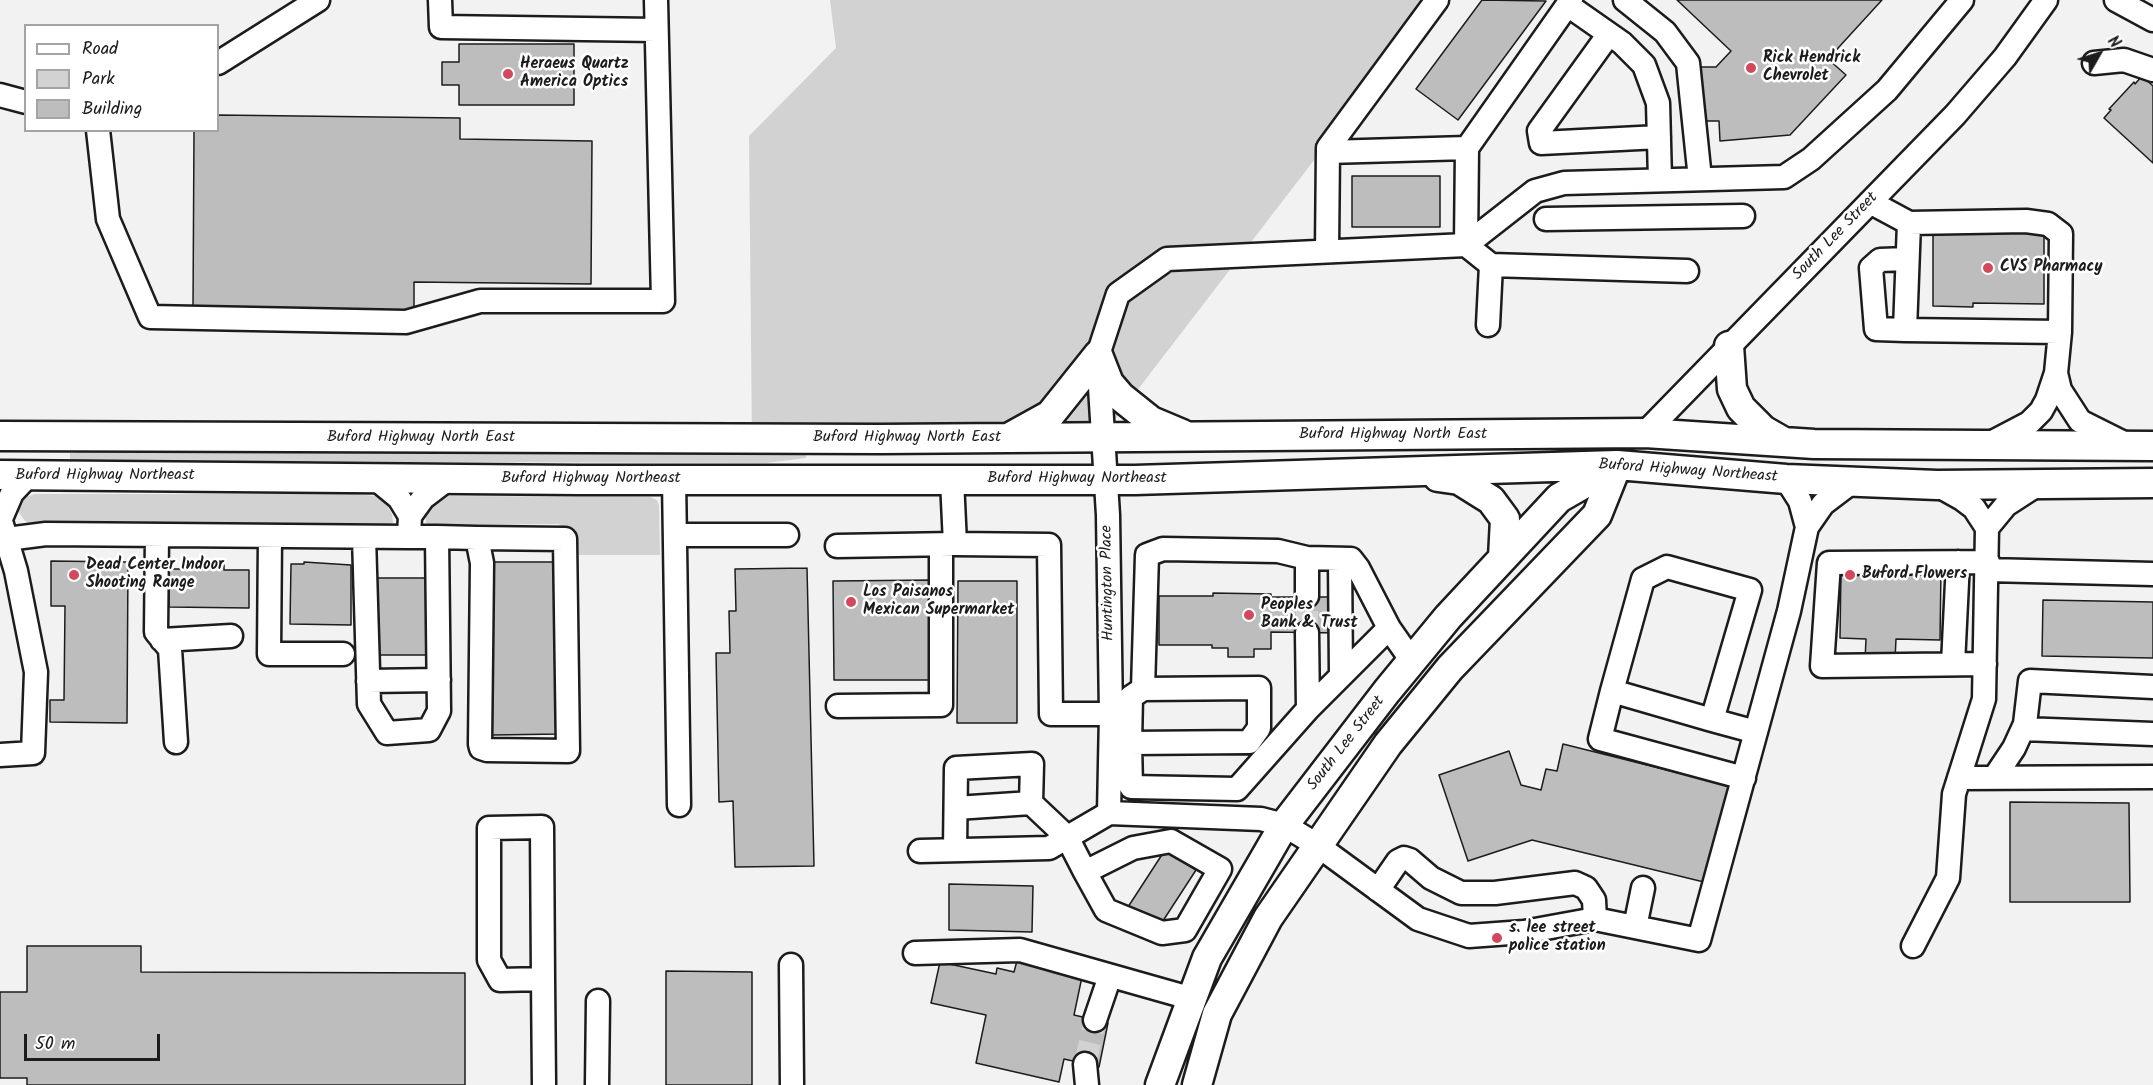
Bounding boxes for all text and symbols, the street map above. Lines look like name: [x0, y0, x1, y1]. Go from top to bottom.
legend: [24, 24, 219, 132]
north arrow: [2069, 24, 2129, 84]
text: N: [2100, 31, 2126, 54]
text: Road: [82, 35, 118, 64]
place label: Rick Hendrick Chevrolet: [1763, 49, 1860, 87]
place label: Heraeus Quartz America Optics: [520, 55, 629, 93]
marker: Rick Hendrick Chevrolet: [1744, 61, 1758, 75]
text: Park: [82, 65, 115, 94]
marker: Heraeus Quartz America Optics: [501, 67, 515, 81]
text: Building: [82, 95, 142, 124]
street label: South Lee Street: [1789, 189, 1883, 285]
place label: CVS Pharmacy: [2000, 258, 2103, 278]
marker: CVS Pharmacy: [1981, 261, 1995, 275]
street label: Buford Highway North East: [1299, 425, 1487, 445]
street label: Buford Highway North East: [327, 428, 515, 448]
street label: Buford Highway North East: [813, 428, 1001, 448]
street label: Buford Highway Northeast: [1598, 456, 1778, 488]
street label: Buford Highway Northeast: [15, 466, 195, 486]
street label: Buford Highway Northeast: [501, 469, 681, 489]
street label: Buford Highway Northeast: [987, 469, 1167, 489]
street label: Huntington Place: [1098, 525, 1120, 641]
place label: Dead Center Indoor Shooting Range: [86, 556, 224, 594]
place label: Buford Flowers: [1862, 565, 1967, 585]
marker: Dead Center Indoor Shooting Range: [67, 568, 81, 582]
marker: Buford Flowers: [1843, 568, 1857, 582]
place label: Los Paisanos Mexican Supermarket: [863, 583, 1014, 621]
marker: Los Paisanos Mexican Supermarket: [844, 595, 858, 609]
place label: Peoples Bank & Trust: [1261, 596, 1358, 634]
marker: Peoples Bank & Trust: [1242, 608, 1256, 622]
street label: South Lee Street: [1304, 693, 1390, 795]
place label: s. lee street police station: [1509, 919, 1605, 957]
marker: s. lee street police station: [1490, 931, 1504, 945]
scale bar: [27, 1022, 164, 1060]
text: 50 m: [35, 1030, 75, 1059]

